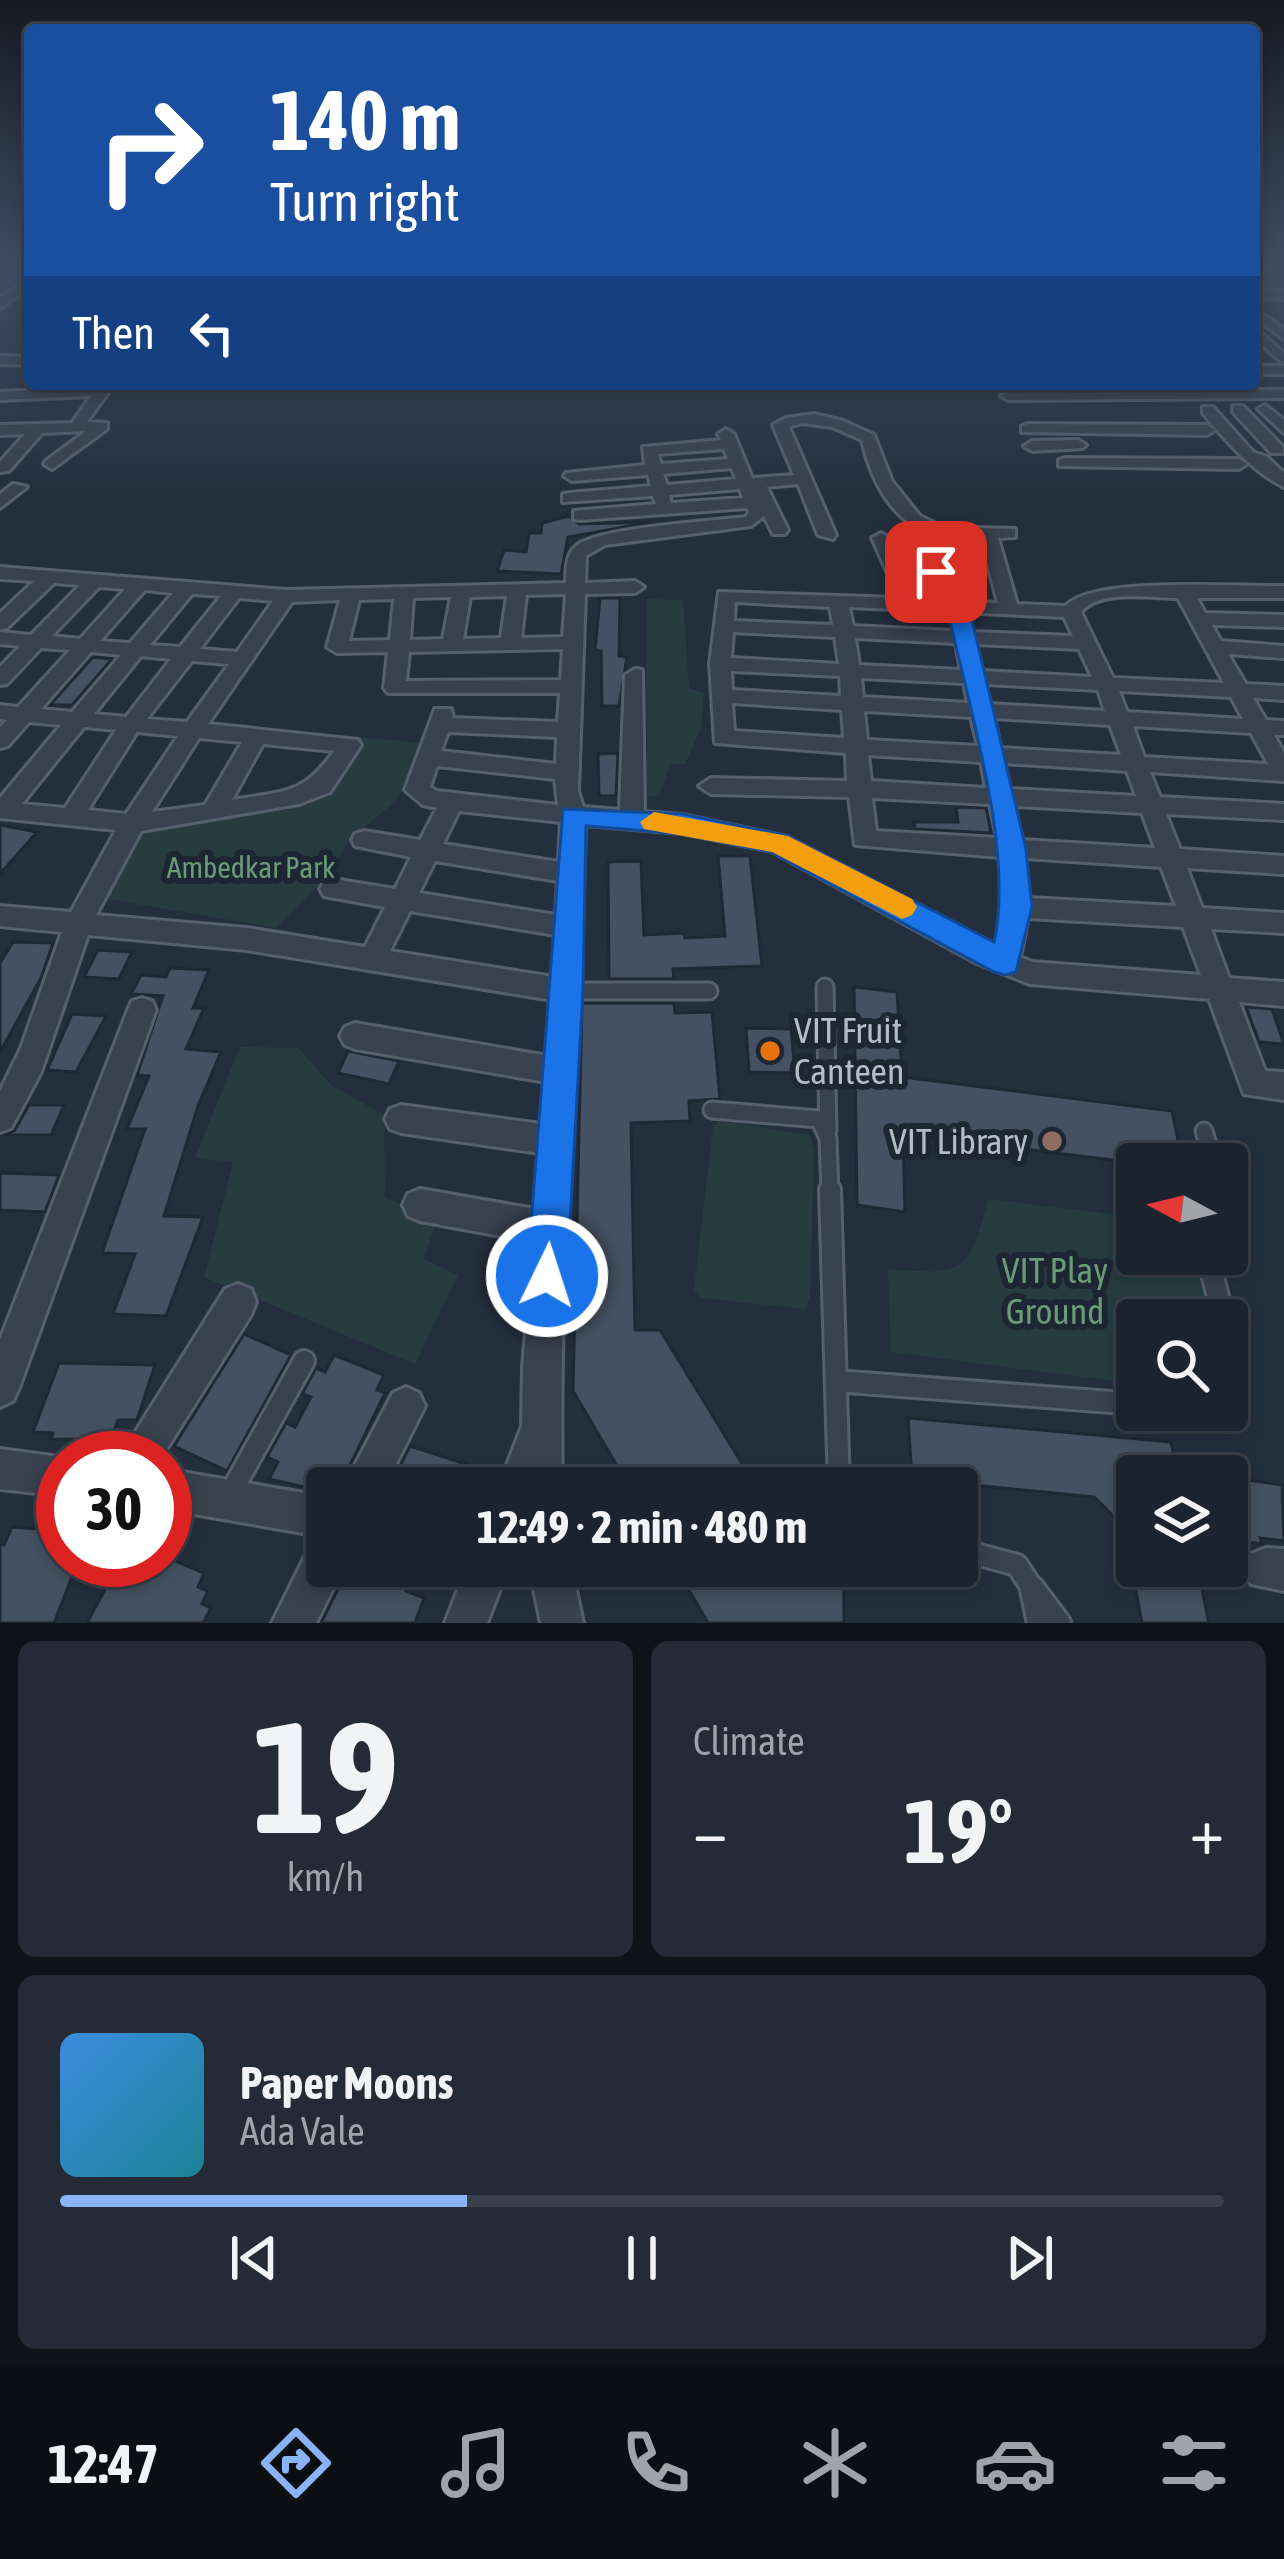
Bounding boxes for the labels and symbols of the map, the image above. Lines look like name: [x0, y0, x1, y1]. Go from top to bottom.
pin: [885, 521, 987, 623]
park label: Ambedkar Park: [167, 850, 335, 884]
place label: VIT Fruit Canteen: [794, 1009, 904, 1092]
marker: VIT Fruit Canteen: [757, 1038, 783, 1064]
place label: VIT Library: [889, 1120, 1028, 1162]
marker: VIT Library: [1039, 1128, 1065, 1154]
north arrow: [1116, 1143, 1248, 1275]
position arrow: [484, 1213, 610, 1339]
park label: VIT Play Ground: [1002, 1249, 1108, 1332]
speed limit sign: 30: [36, 1431, 192, 1587]

